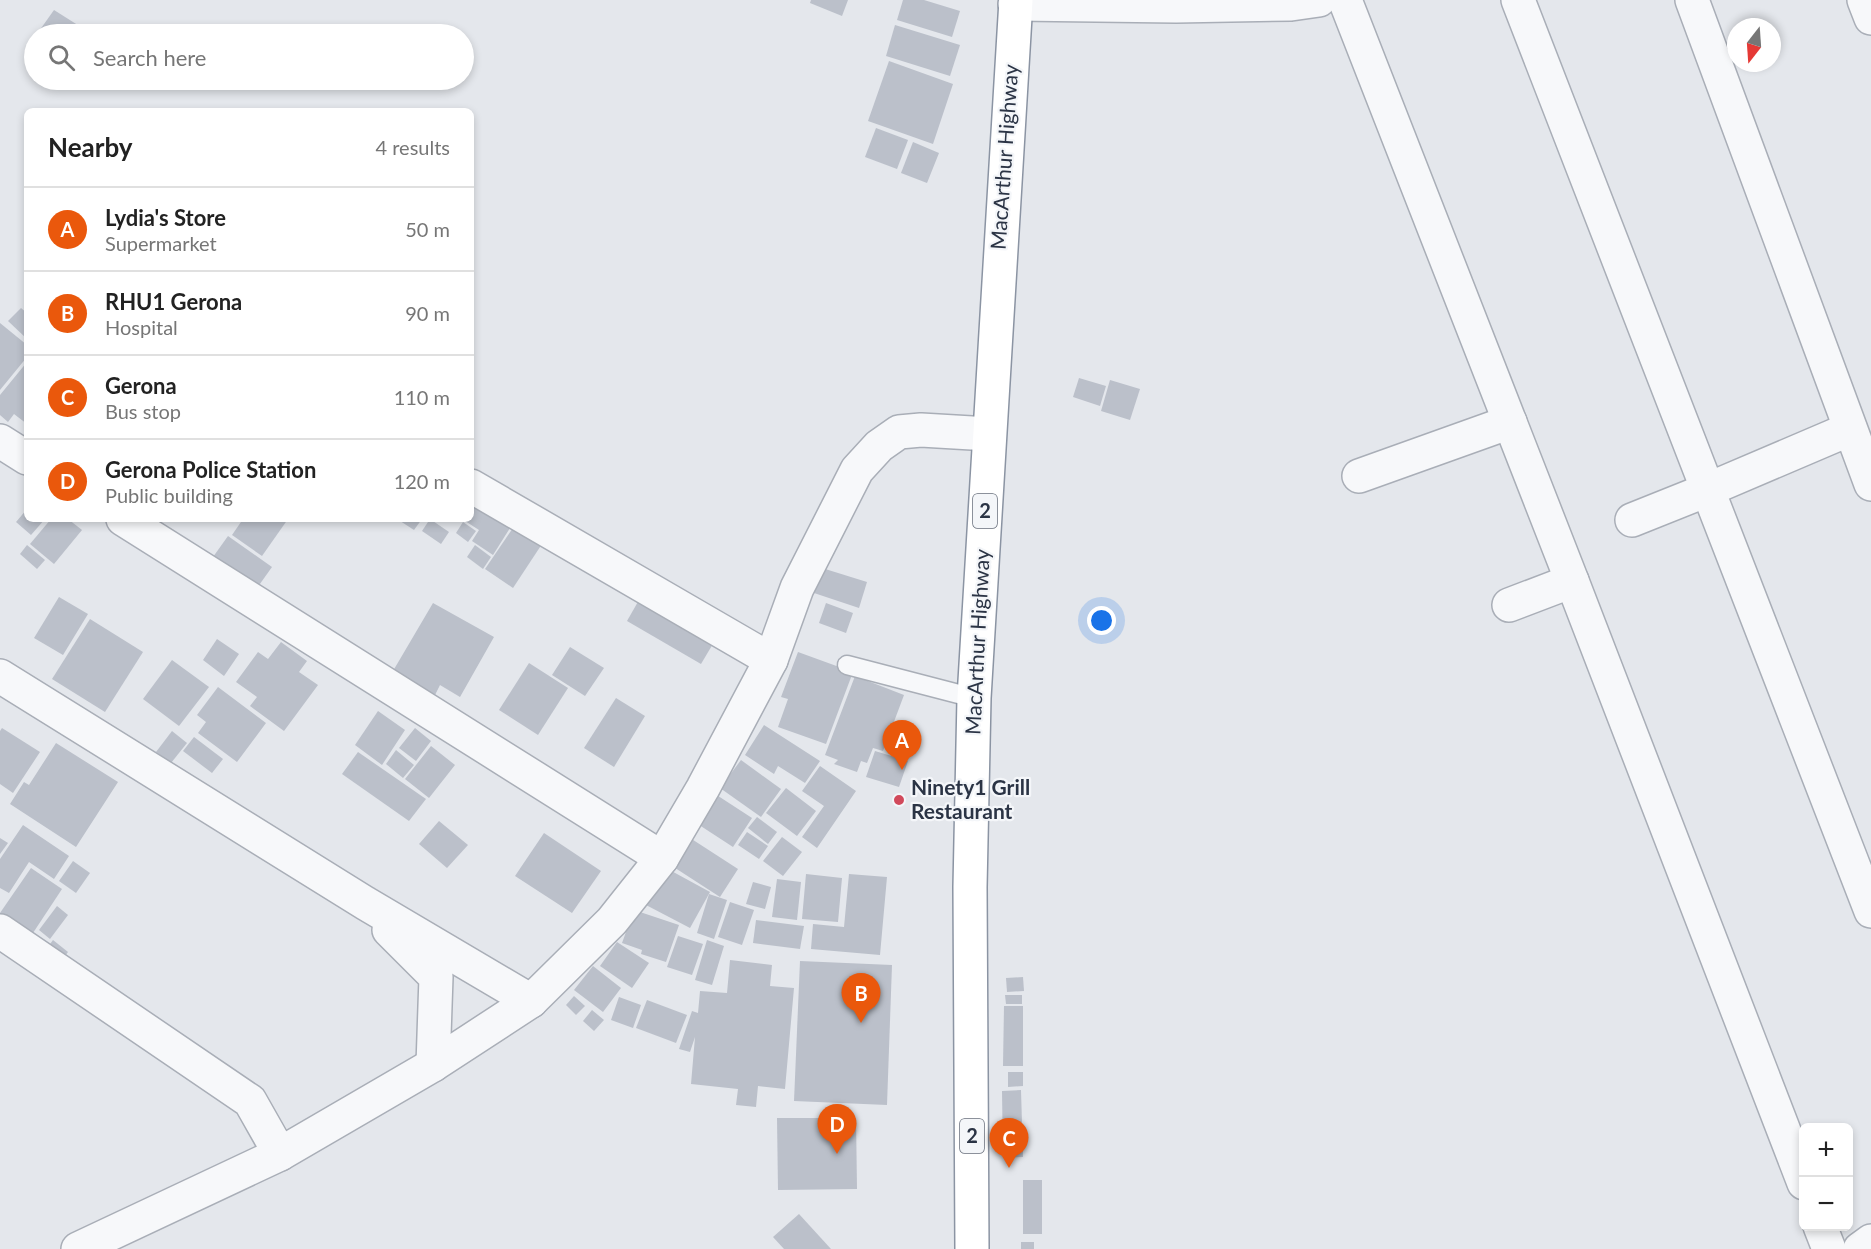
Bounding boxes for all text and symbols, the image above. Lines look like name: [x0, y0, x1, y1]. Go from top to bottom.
north arrow: [1727, 18, 1781, 72]
search box: [24, 24, 474, 90]
icon: search: [45, 41, 78, 74]
text: Search here: [93, 44, 206, 71]
street label: MacArthur Highway: [985, 63, 1022, 250]
text: Nearby: [48, 131, 133, 163]
text: 4 results: [375, 135, 450, 159]
text: Lydia's Store: [105, 204, 226, 231]
text: A: [61, 217, 74, 241]
text: 50 m: [405, 217, 450, 241]
text: Supermarket: [105, 231, 217, 255]
text: RHU1 Gerona: [105, 288, 242, 315]
text: B: [61, 301, 74, 325]
text: 90 m: [405, 301, 450, 325]
text: Hospital: [105, 315, 178, 339]
text: Gerona: [105, 372, 177, 399]
text: C: [61, 385, 74, 409]
text: 110 m: [394, 385, 450, 409]
text: Bus stop: [105, 399, 181, 423]
text: Gerona Police Station: [105, 456, 316, 483]
text: D: [60, 469, 75, 493]
text: 120 m: [394, 469, 450, 493]
text: Public building: [105, 483, 233, 507]
road number: 2: [973, 494, 997, 528]
street label: MacArthur Highway: [959, 548, 994, 735]
your location: [1087, 606, 1116, 635]
pin: A: [882, 720, 922, 770]
place label: Ninety1 Grill Restaurant: [911, 774, 1030, 823]
marker: Ninety1 Grill Restaurant: [892, 793, 906, 807]
pin: B: [842, 974, 880, 1023]
pin: D: [818, 1104, 856, 1154]
pin: C: [990, 1118, 1028, 1168]
road number: 2: [960, 1119, 984, 1153]
map controls: [1799, 1123, 1853, 1231]
button: +: [1799, 1123, 1853, 1177]
button: −: [1799, 1177, 1853, 1231]

